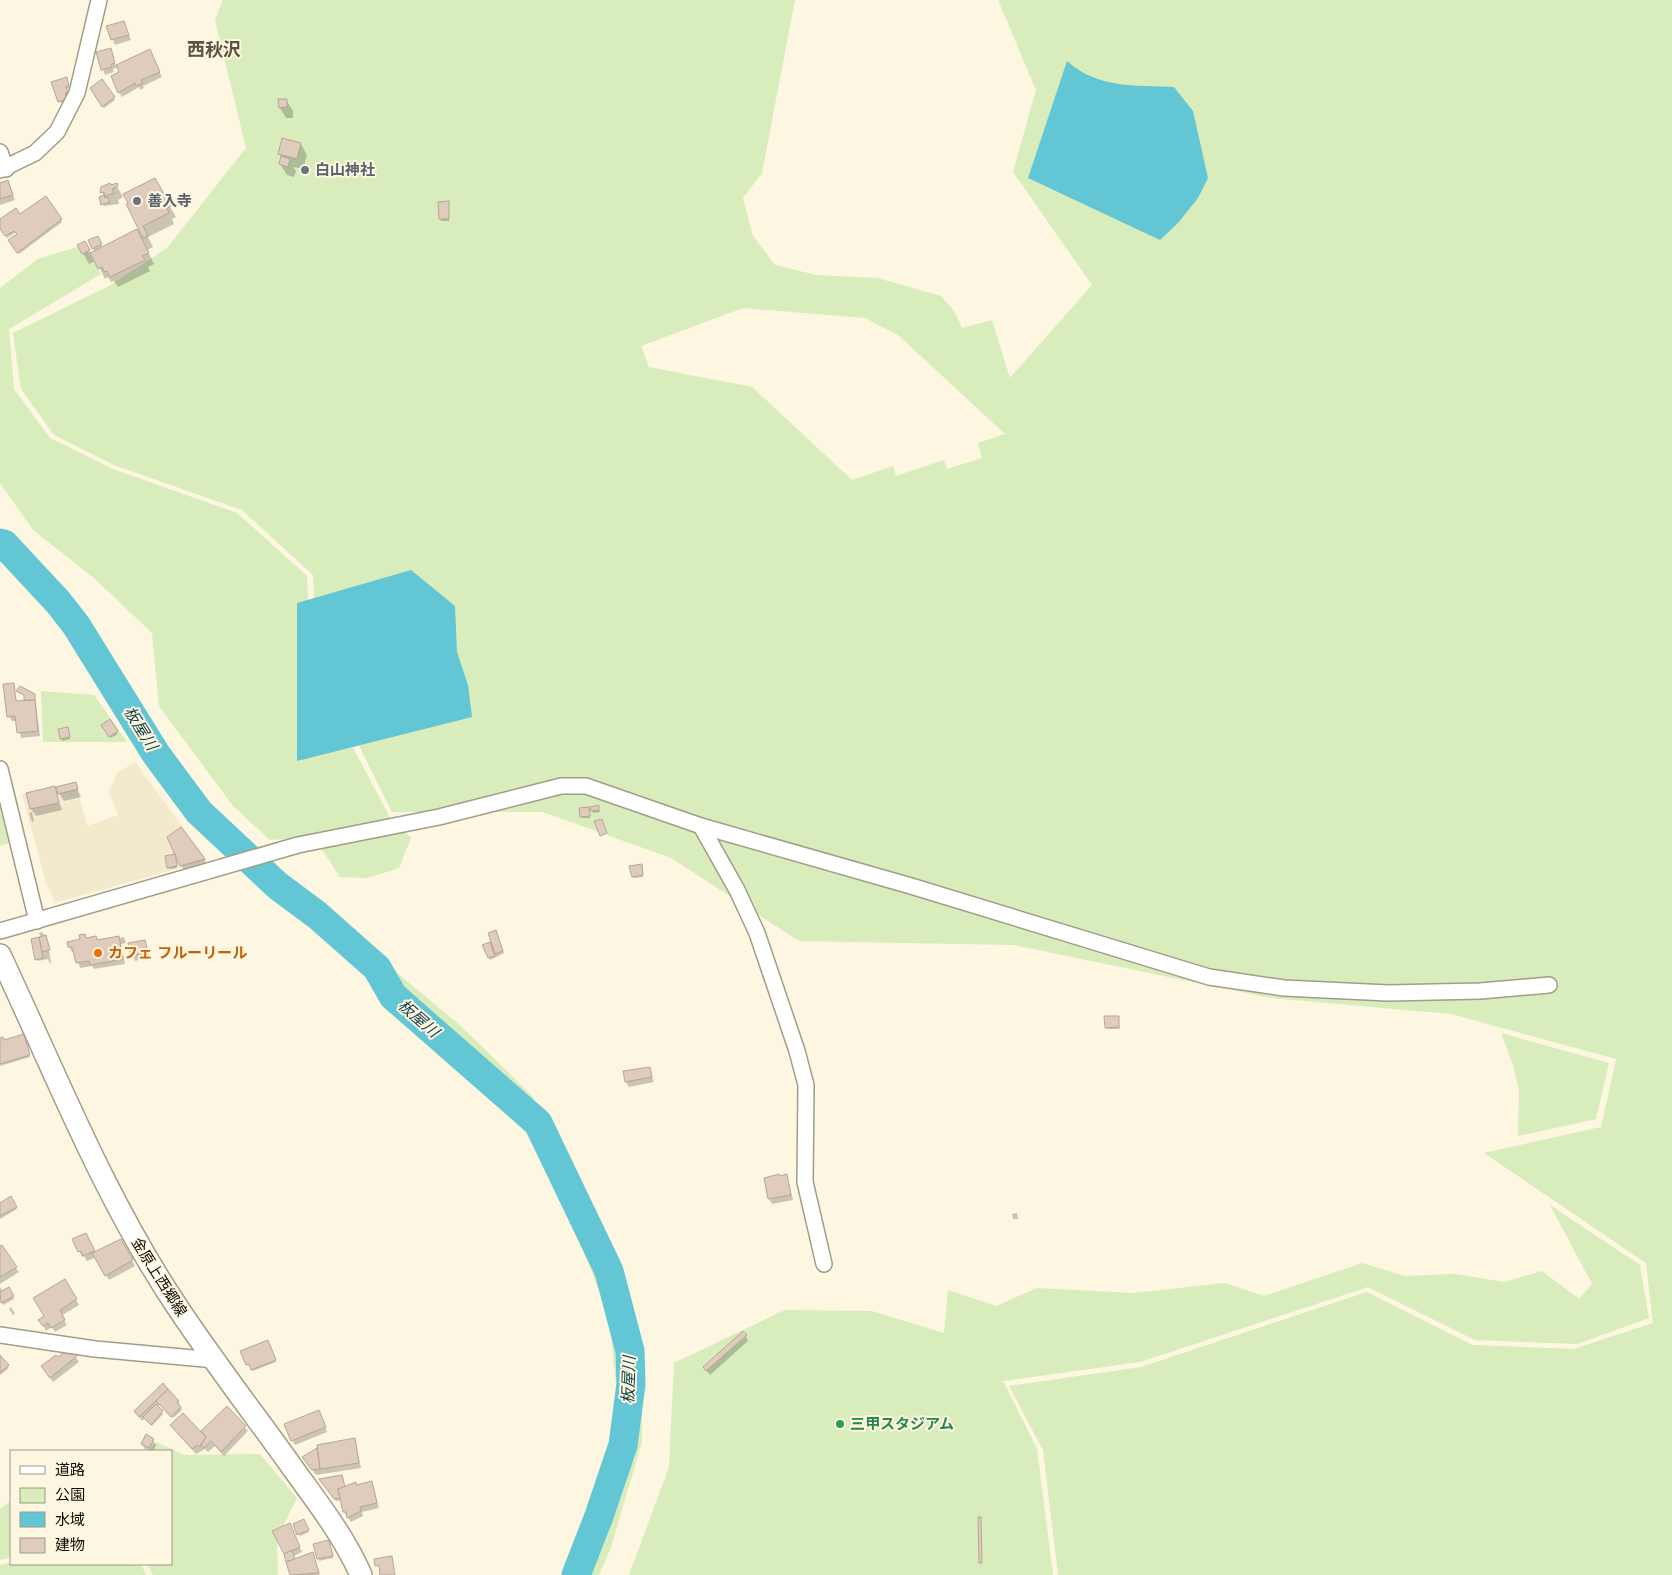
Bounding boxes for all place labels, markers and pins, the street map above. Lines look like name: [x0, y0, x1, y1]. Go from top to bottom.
place label: 白山神社: [315, 161, 375, 178]
marker: 白山神社: [299, 164, 311, 176]
place label: 善入寺: [147, 192, 192, 209]
marker: 善入寺: [131, 195, 143, 207]
place label: カフェ フルーリール: [108, 944, 247, 961]
marker: カフェ フルーリール: [92, 947, 104, 959]
place label: 三甲スタジアム: [850, 1415, 954, 1432]
marker: 三甲スタジアム: [834, 1418, 846, 1430]

